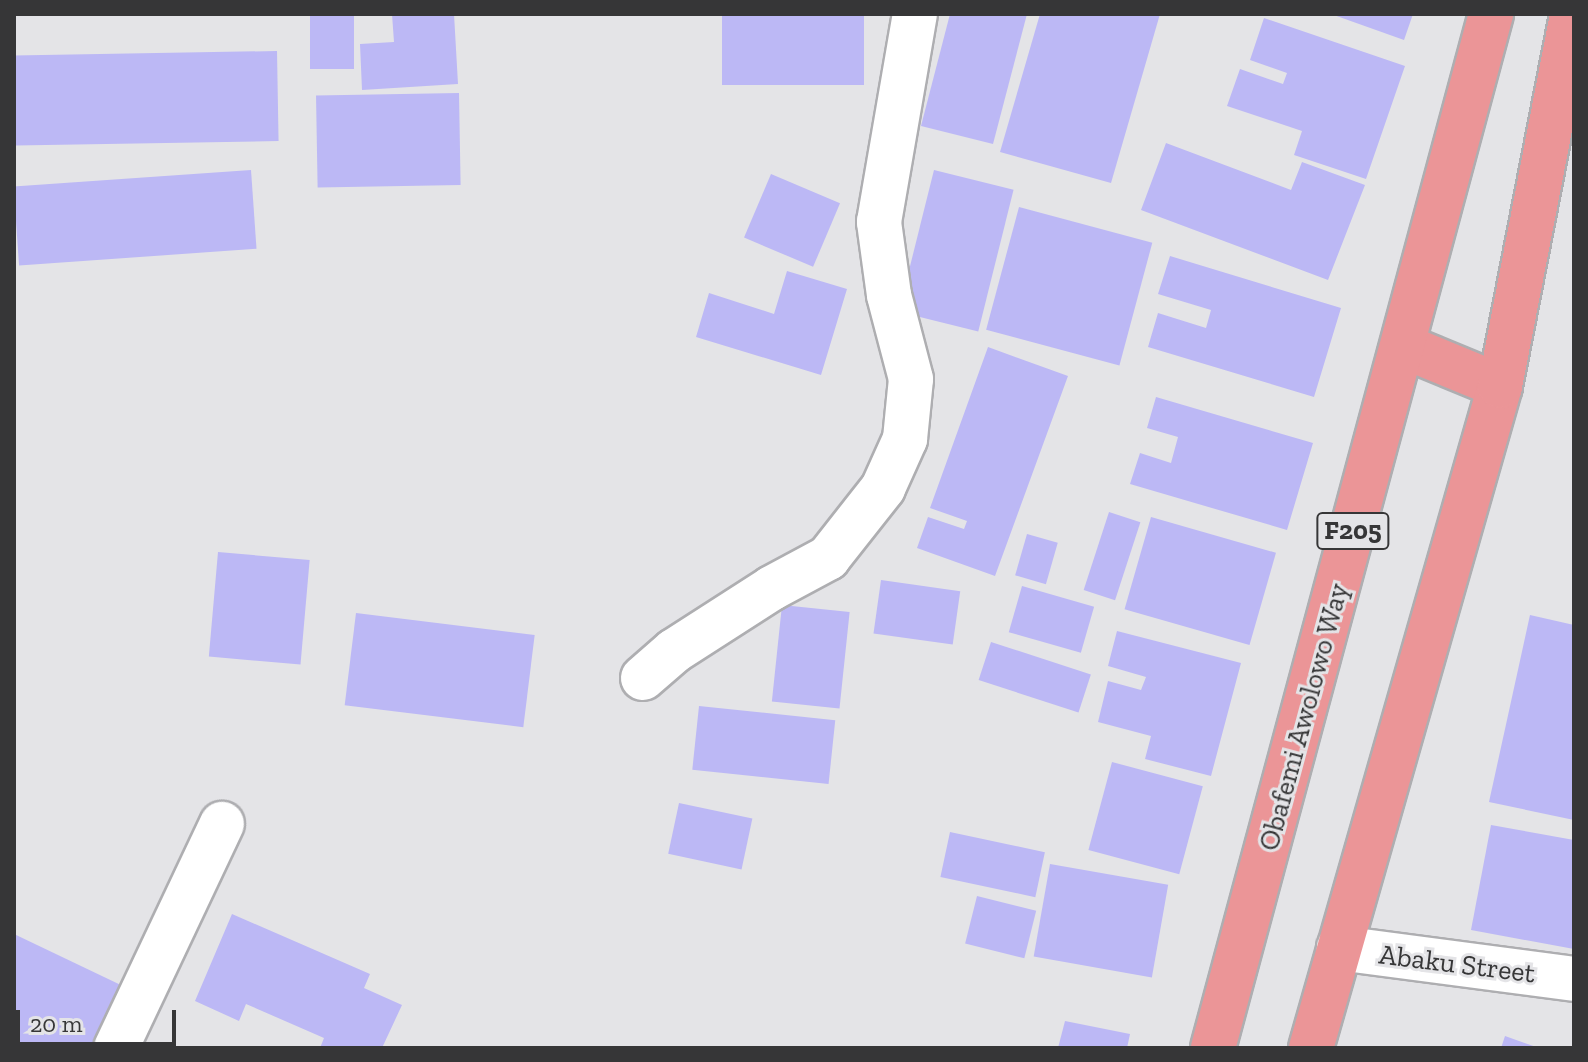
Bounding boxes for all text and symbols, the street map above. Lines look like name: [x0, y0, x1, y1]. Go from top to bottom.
road number: F205: [1315, 509, 1391, 553]
street label: Obafemi Awolowo Way: [1252, 579, 1356, 855]
street label: Abaku Street: [1377, 938, 1537, 990]
scale bar: [20, 994, 180, 1044]
text: 20 m: [30, 1009, 82, 1038]

